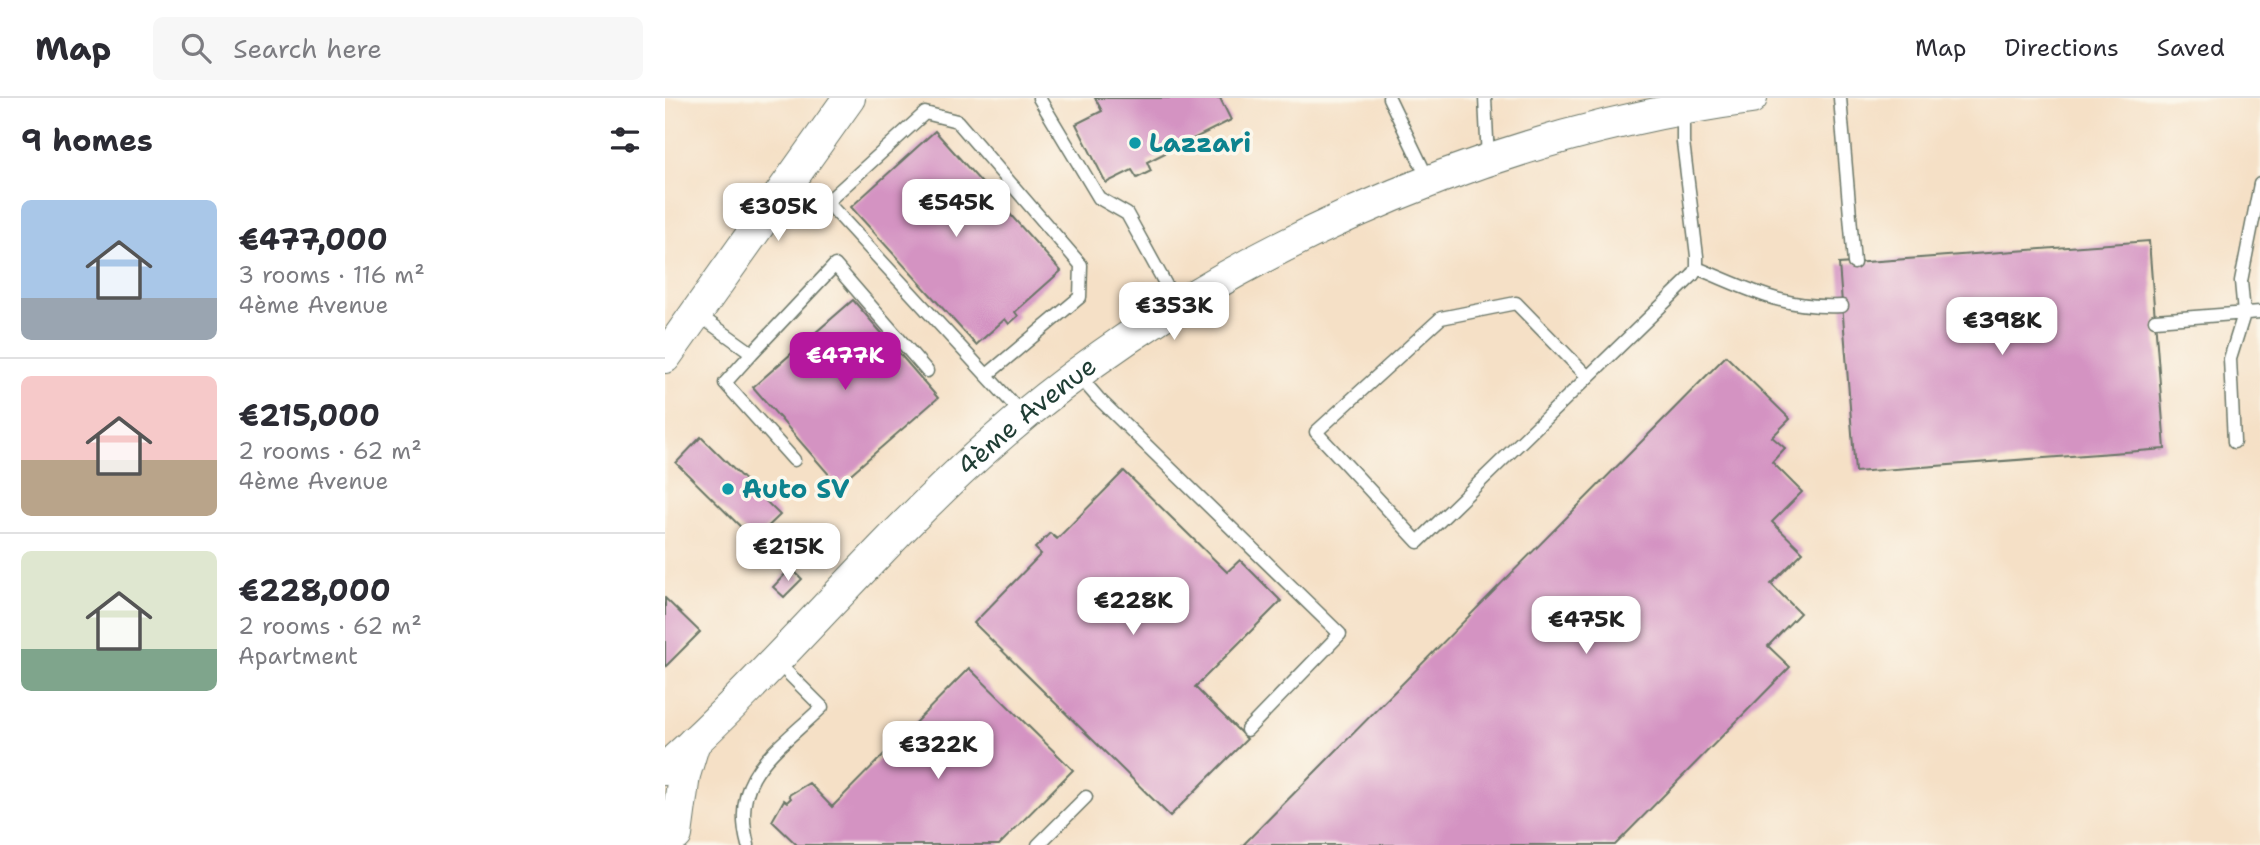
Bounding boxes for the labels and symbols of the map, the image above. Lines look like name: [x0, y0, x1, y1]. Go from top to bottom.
place label: Lazzari: [1149, 125, 1251, 160]
marker: Lazzari: [1127, 135, 1143, 151]
pin: €545K: [907, 180, 1005, 239]
pin: €305K: [729, 184, 827, 243]
pin: €353K: [1125, 282, 1223, 342]
pin: €398K: [1953, 298, 2051, 357]
pin: €477K: [796, 332, 894, 392]
street label: 4ème Avenue: [949, 348, 1103, 483]
place label: Auto SV: [742, 471, 850, 506]
marker: Auto SV: [720, 481, 736, 497]
pin: €215K: [739, 524, 837, 583]
pin: €228K: [1084, 578, 1182, 637]
pin: €475K: [1537, 596, 1635, 656]
pin: €322K: [889, 722, 987, 781]

